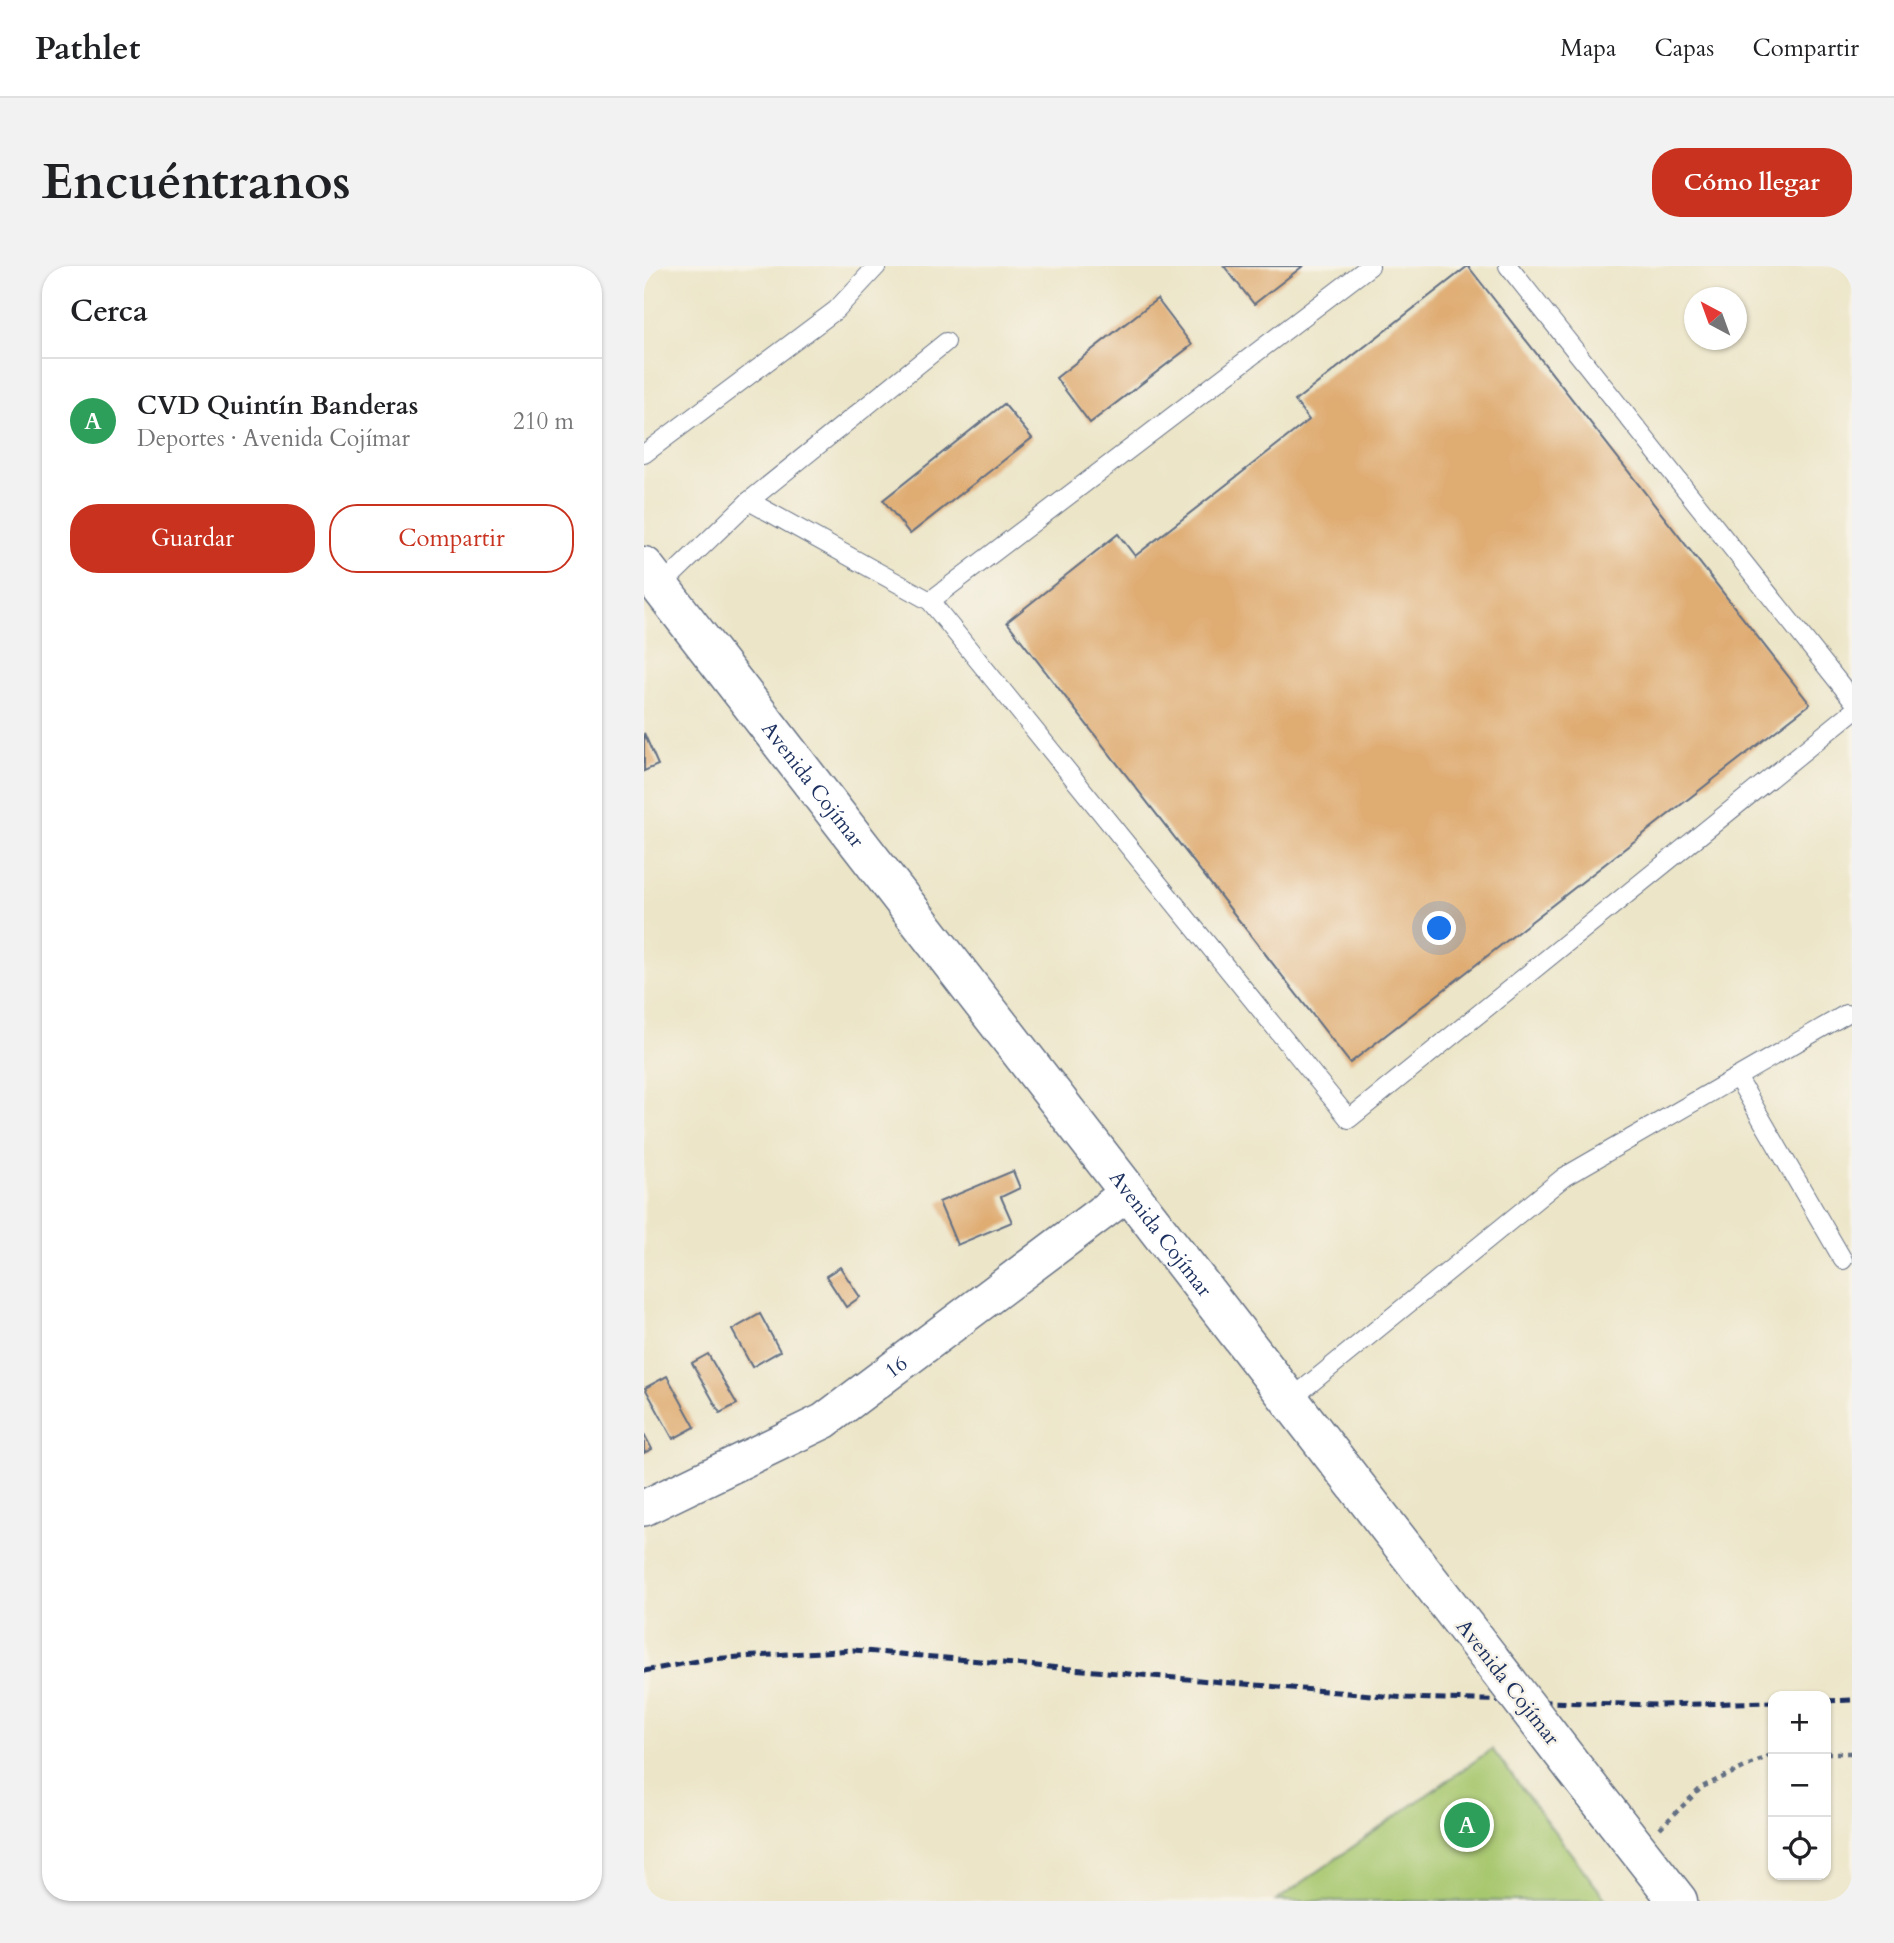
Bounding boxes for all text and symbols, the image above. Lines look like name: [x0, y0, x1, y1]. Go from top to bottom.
text: Pathlet: [35, 26, 140, 71]
text: Mapa: [1560, 32, 1616, 65]
text: Capas: [1654, 32, 1714, 65]
text: Compartir: [1752, 32, 1859, 65]
button: Cómo llegar: [1652, 148, 1852, 217]
text: Encuéntranos: [42, 149, 351, 216]
north arrow: [1684, 287, 1747, 350]
text: Cerca: [70, 291, 148, 332]
text: CVD Quintín Banderas: [137, 388, 418, 423]
text: A: [84, 406, 102, 437]
text: 210 m: [513, 406, 574, 437]
text: Deportes · Avenida Cojímar: [137, 423, 410, 454]
button: Guardar: [70, 504, 315, 573]
button: Compartir: [329, 504, 574, 573]
street label: Avenida Cojímar: [754, 715, 871, 854]
your location: [1422, 911, 1456, 945]
street label: Avenida Cojímar: [1102, 1164, 1219, 1303]
street label: 16: [879, 1349, 914, 1385]
street label: Avenida Cojímar: [1449, 1613, 1566, 1752]
map controls: [1768, 1691, 1831, 1880]
button: +: [1768, 1691, 1831, 1754]
button: −: [1768, 1754, 1831, 1817]
pin: A: [1444, 1799, 1490, 1851]
button: locate: [1768, 1817, 1831, 1880]

